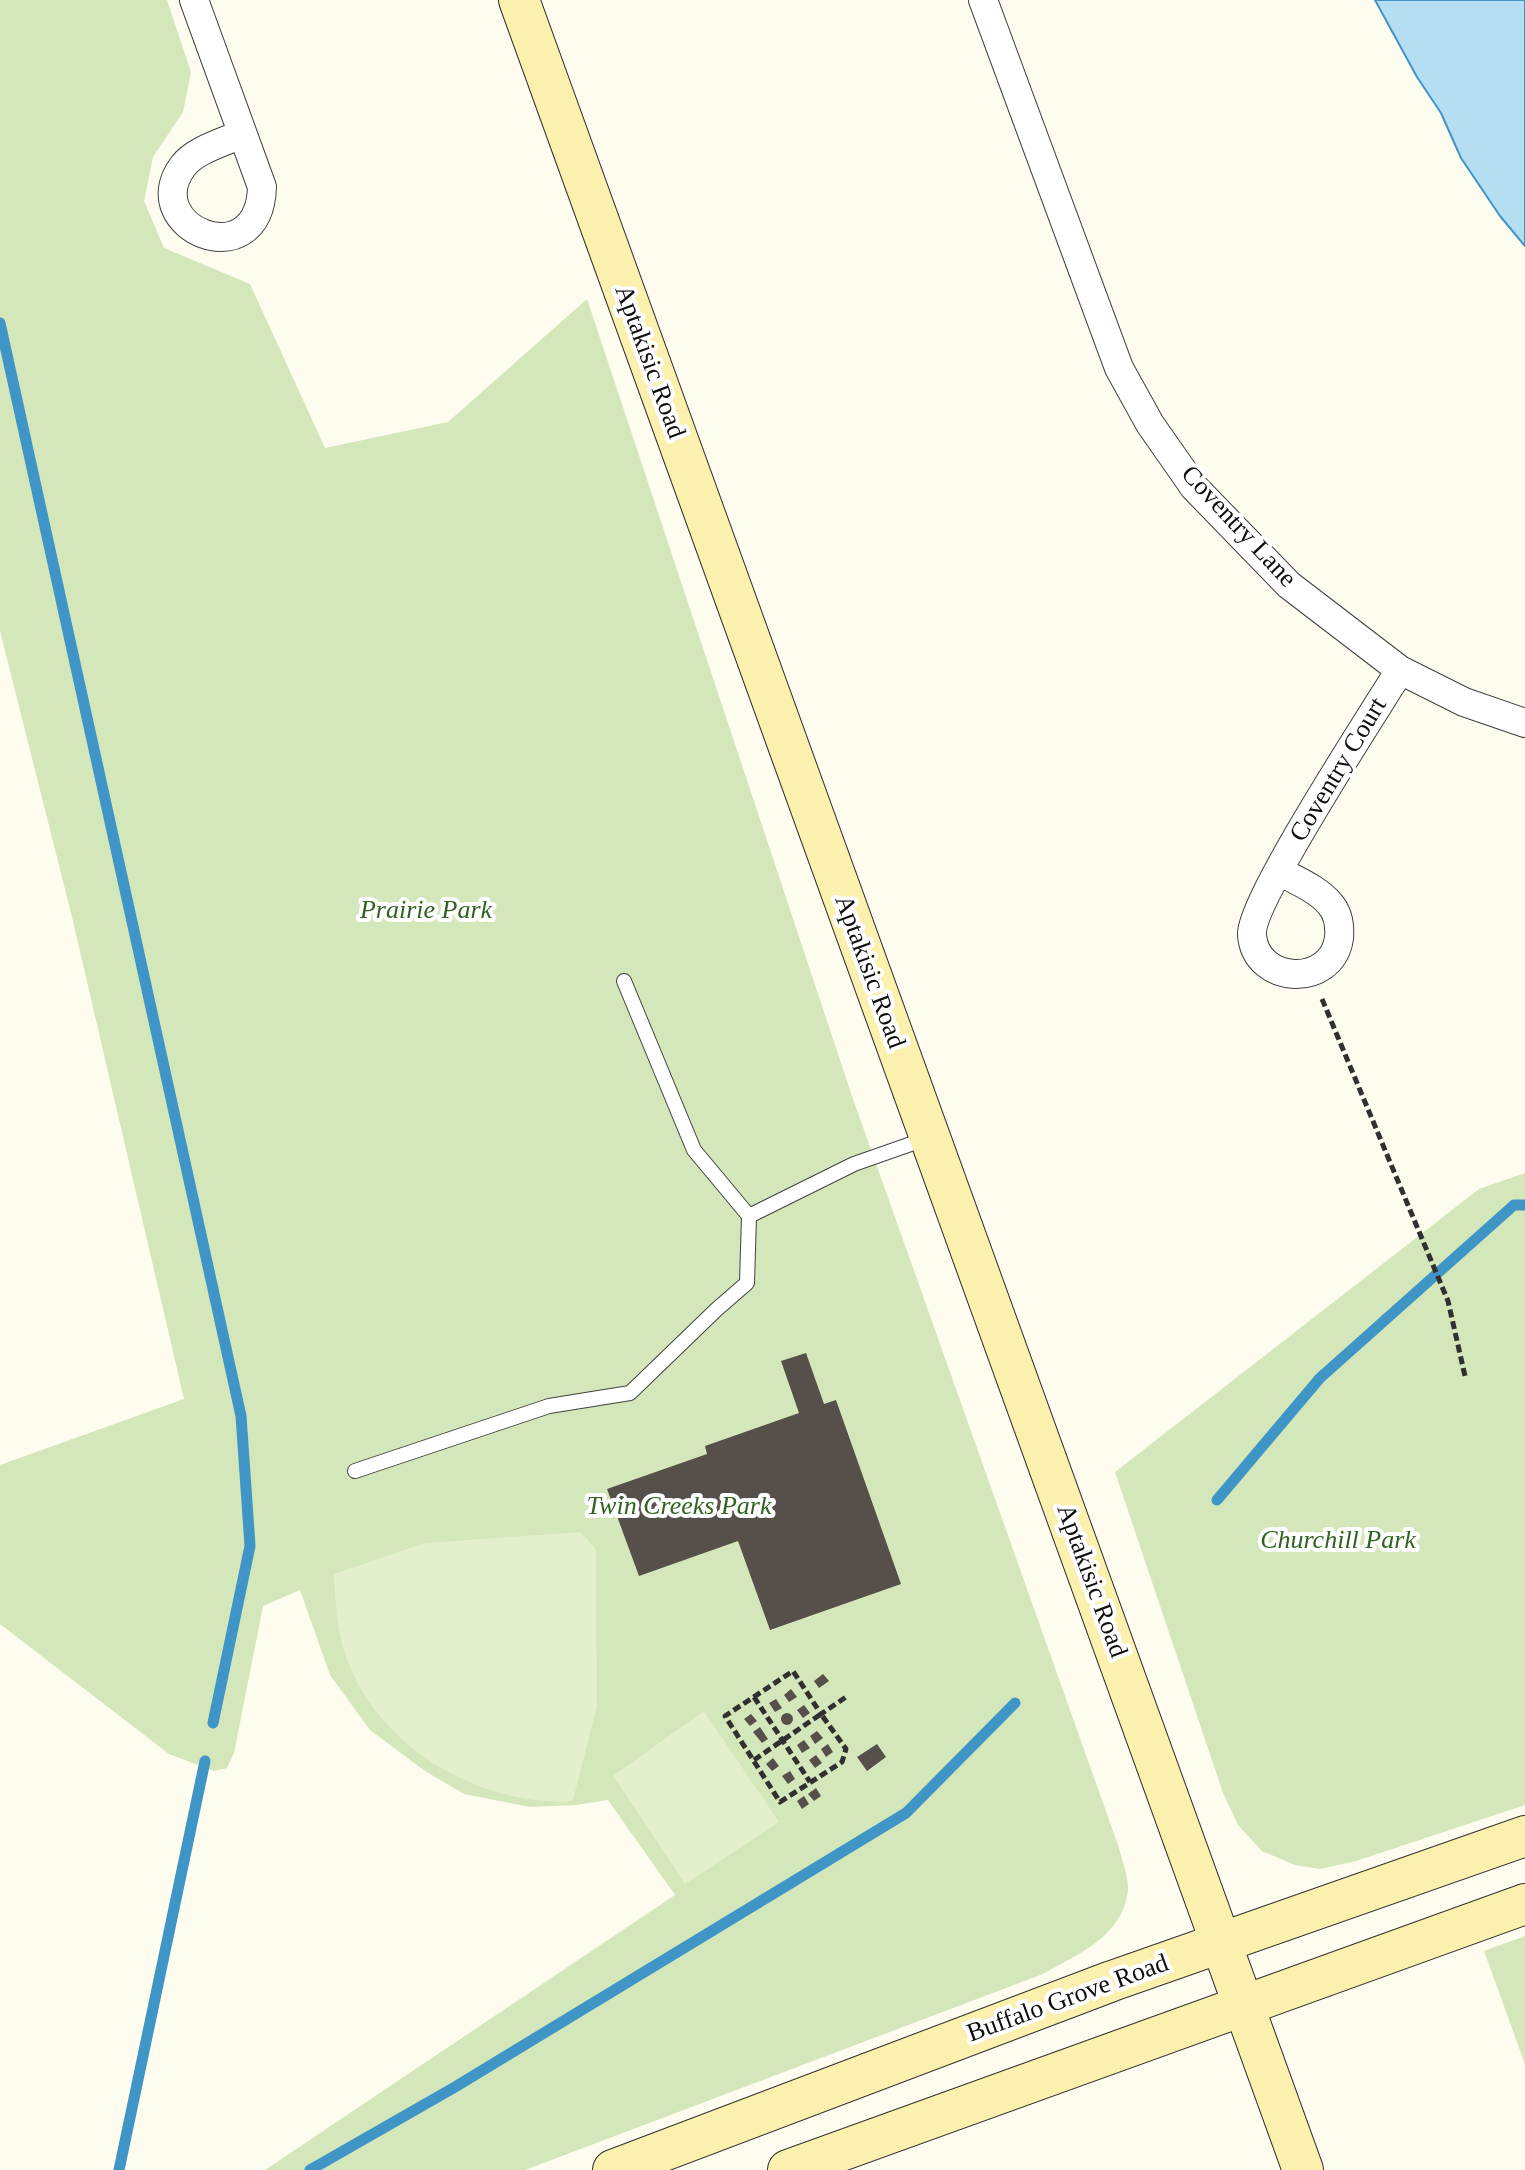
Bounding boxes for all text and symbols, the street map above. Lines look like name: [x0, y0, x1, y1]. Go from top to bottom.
street label: Aptakisic Road: [607, 281, 691, 443]
street label: Coventry Lane: [1174, 460, 1302, 594]
street label: Coventry Court: [1284, 692, 1394, 848]
street label: Aptakisic Road: [827, 891, 911, 1053]
park label: Prairie Park: [360, 895, 492, 927]
park label: Twin Creeks Park: [587, 1491, 771, 1523]
street label: Aptakisic Road: [1049, 1500, 1133, 1662]
park label: Churchill Park: [1260, 1525, 1416, 1557]
street label: Buffalo Grove Road: [963, 1948, 1173, 2050]

